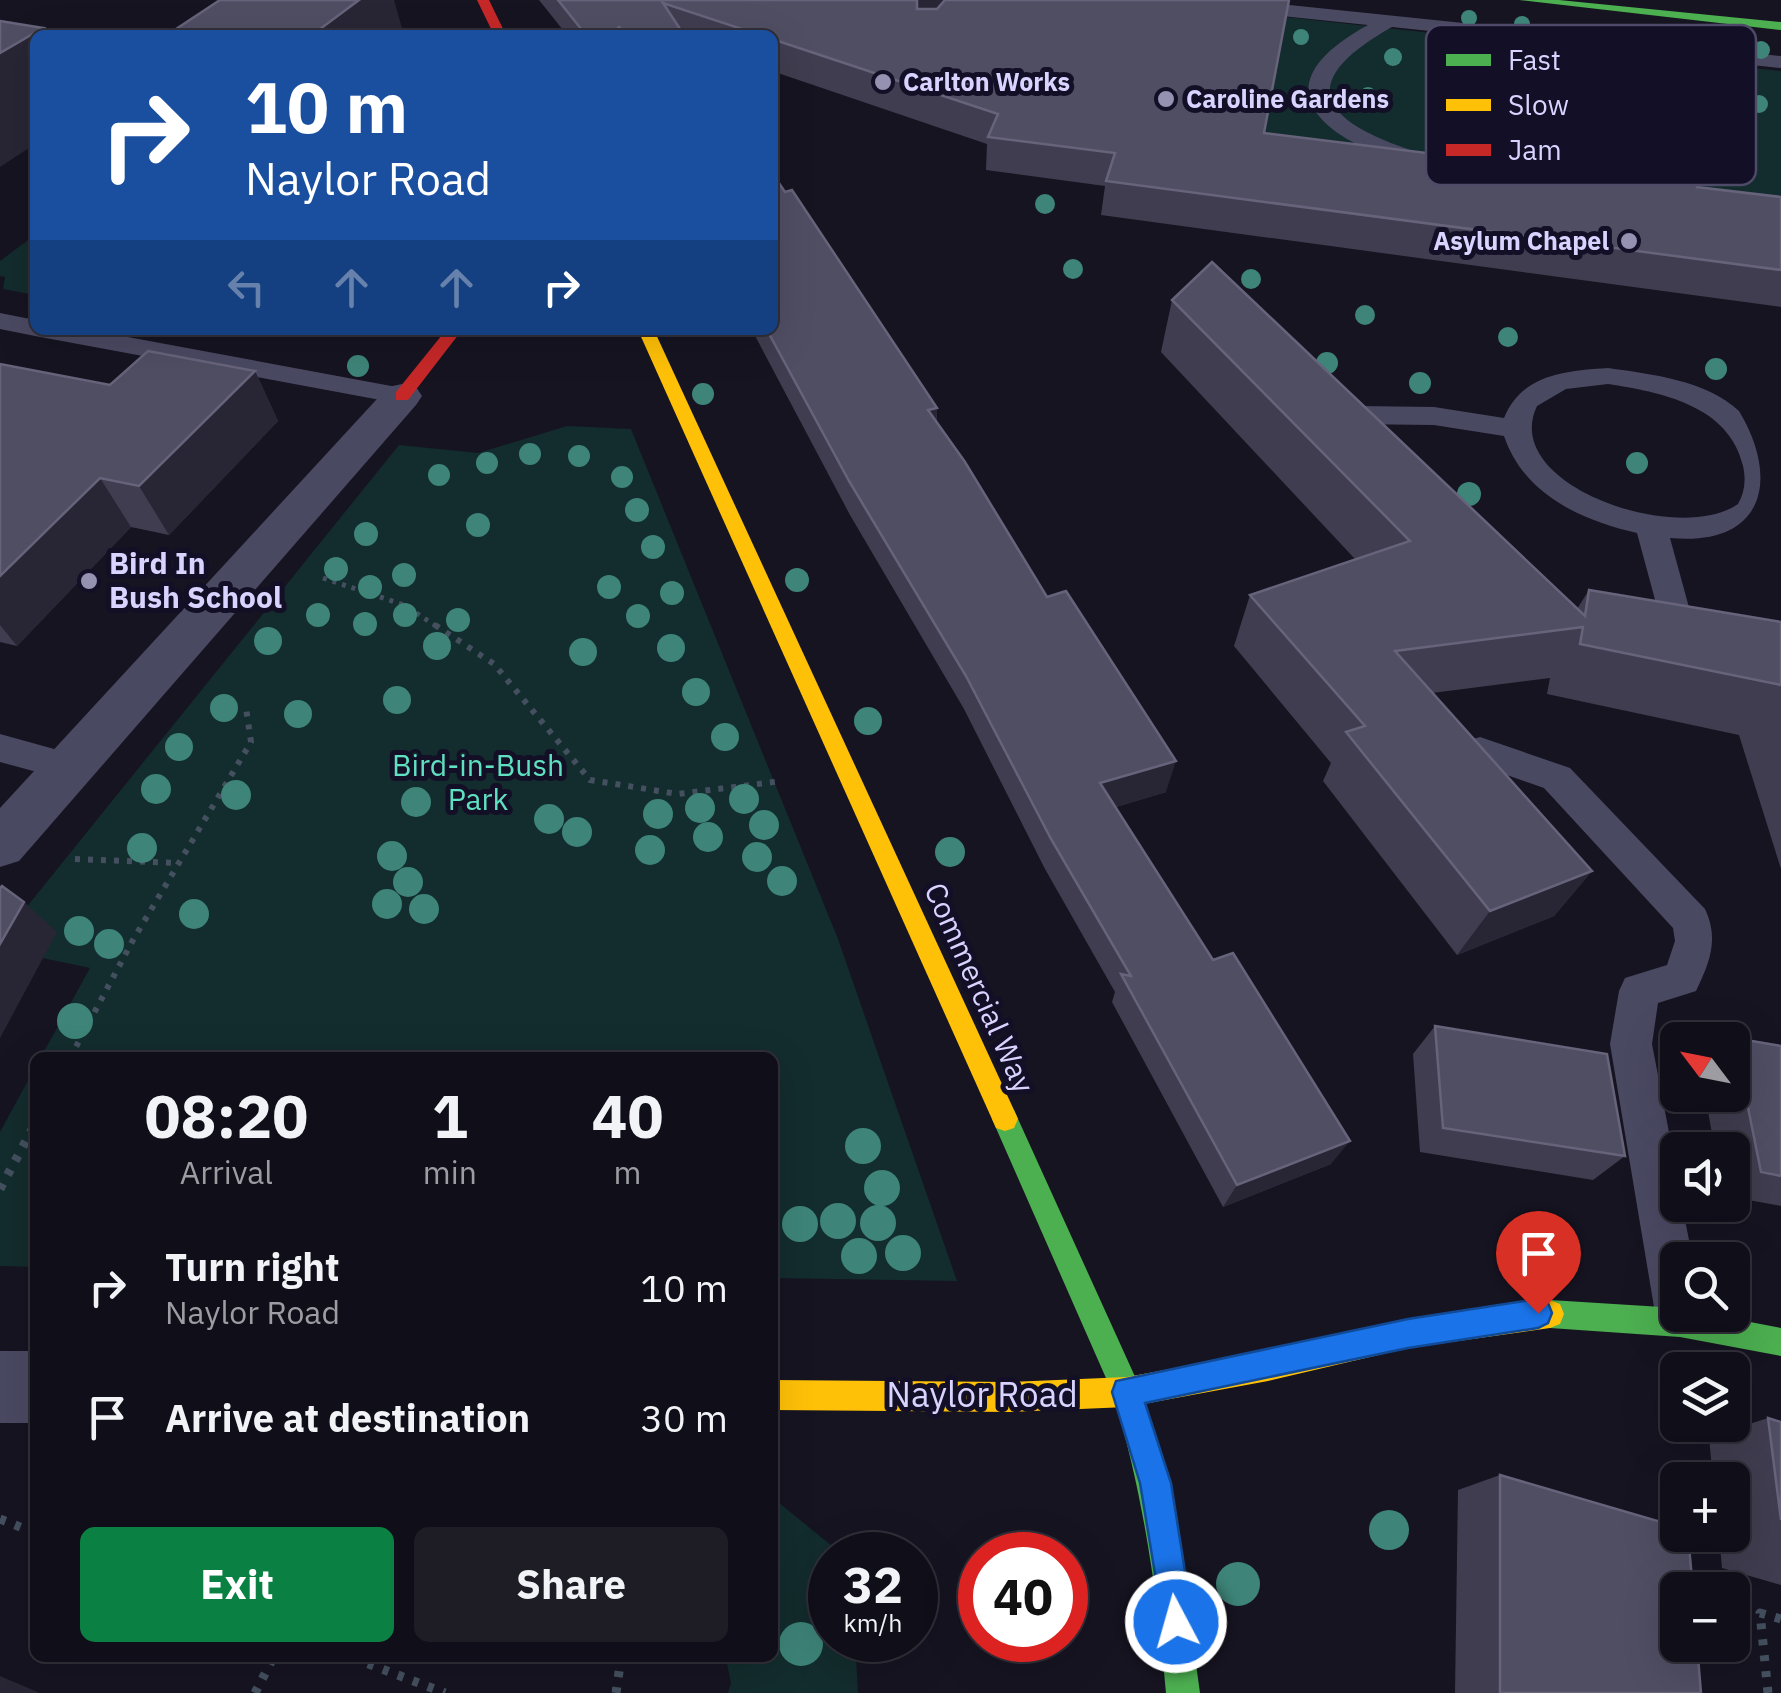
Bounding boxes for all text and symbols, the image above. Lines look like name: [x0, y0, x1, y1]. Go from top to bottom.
legend: [1426, 25, 1756, 185]
text: Fast: [1508, 41, 1561, 78]
text: 10 m: [245, 61, 408, 152]
place label: Carlton Works: [903, 65, 1070, 98]
icon: right: [80, 70, 210, 200]
marker: Carlton Works: [872, 71, 894, 93]
place label: Caroline Gardens: [1186, 82, 1389, 115]
text: Slow: [1508, 86, 1569, 123]
marker: Caroline Gardens: [1155, 88, 1177, 110]
text: Jam: [1508, 131, 1562, 168]
text: Naylor Road: [245, 149, 491, 207]
place label: Asylum Chapel: [1433, 224, 1609, 257]
marker: Asylum Chapel: [1618, 230, 1640, 252]
icon: left: [219, 260, 274, 315]
icon: ahead: [324, 260, 379, 315]
icon: ahead: [429, 260, 484, 315]
icon: right: [534, 260, 589, 315]
place label: Bird In Bush School: [109, 543, 282, 616]
marker: Bird In Bush School: [78, 570, 100, 592]
park label: Bird-in-Bush Park: [392, 745, 564, 818]
street label: Commercial Way: [917, 876, 1044, 1099]
north arrow: [1660, 1022, 1750, 1112]
map controls: [1660, 1022, 1750, 1662]
text: 08:20: [145, 1076, 308, 1155]
text: 1: [432, 1076, 468, 1155]
text: 40: [591, 1076, 663, 1155]
button: sound: [1660, 1132, 1750, 1222]
text: Arrival: [180, 1151, 273, 1193]
text: min: [423, 1151, 477, 1193]
text: m: [614, 1151, 641, 1193]
pin: [1496, 1211, 1581, 1314]
icon: arrive: [1511, 1226, 1566, 1281]
text: Turn right: [165, 1242, 340, 1291]
button: search: [1660, 1242, 1750, 1332]
icon: right: [80, 1260, 135, 1315]
text: 10 m: [640, 1263, 728, 1312]
text: Naylor Road: [165, 1291, 340, 1333]
button: layers: [1660, 1352, 1750, 1442]
street label: Naylor Road: [886, 1371, 1078, 1417]
icon: arrive: [80, 1390, 135, 1445]
text: Arrive at destination: [165, 1393, 530, 1442]
text: 30 m: [640, 1393, 728, 1442]
button: +: [1660, 1462, 1750, 1552]
button: Exit: [80, 1527, 394, 1642]
button: Share: [414, 1527, 728, 1642]
speed limit sign: 40: [958, 1532, 1088, 1662]
text: 32: [843, 1552, 903, 1617]
position arrow: [1124, 1570, 1228, 1674]
button: −: [1660, 1572, 1750, 1662]
text: km/h: [844, 1606, 902, 1639]

